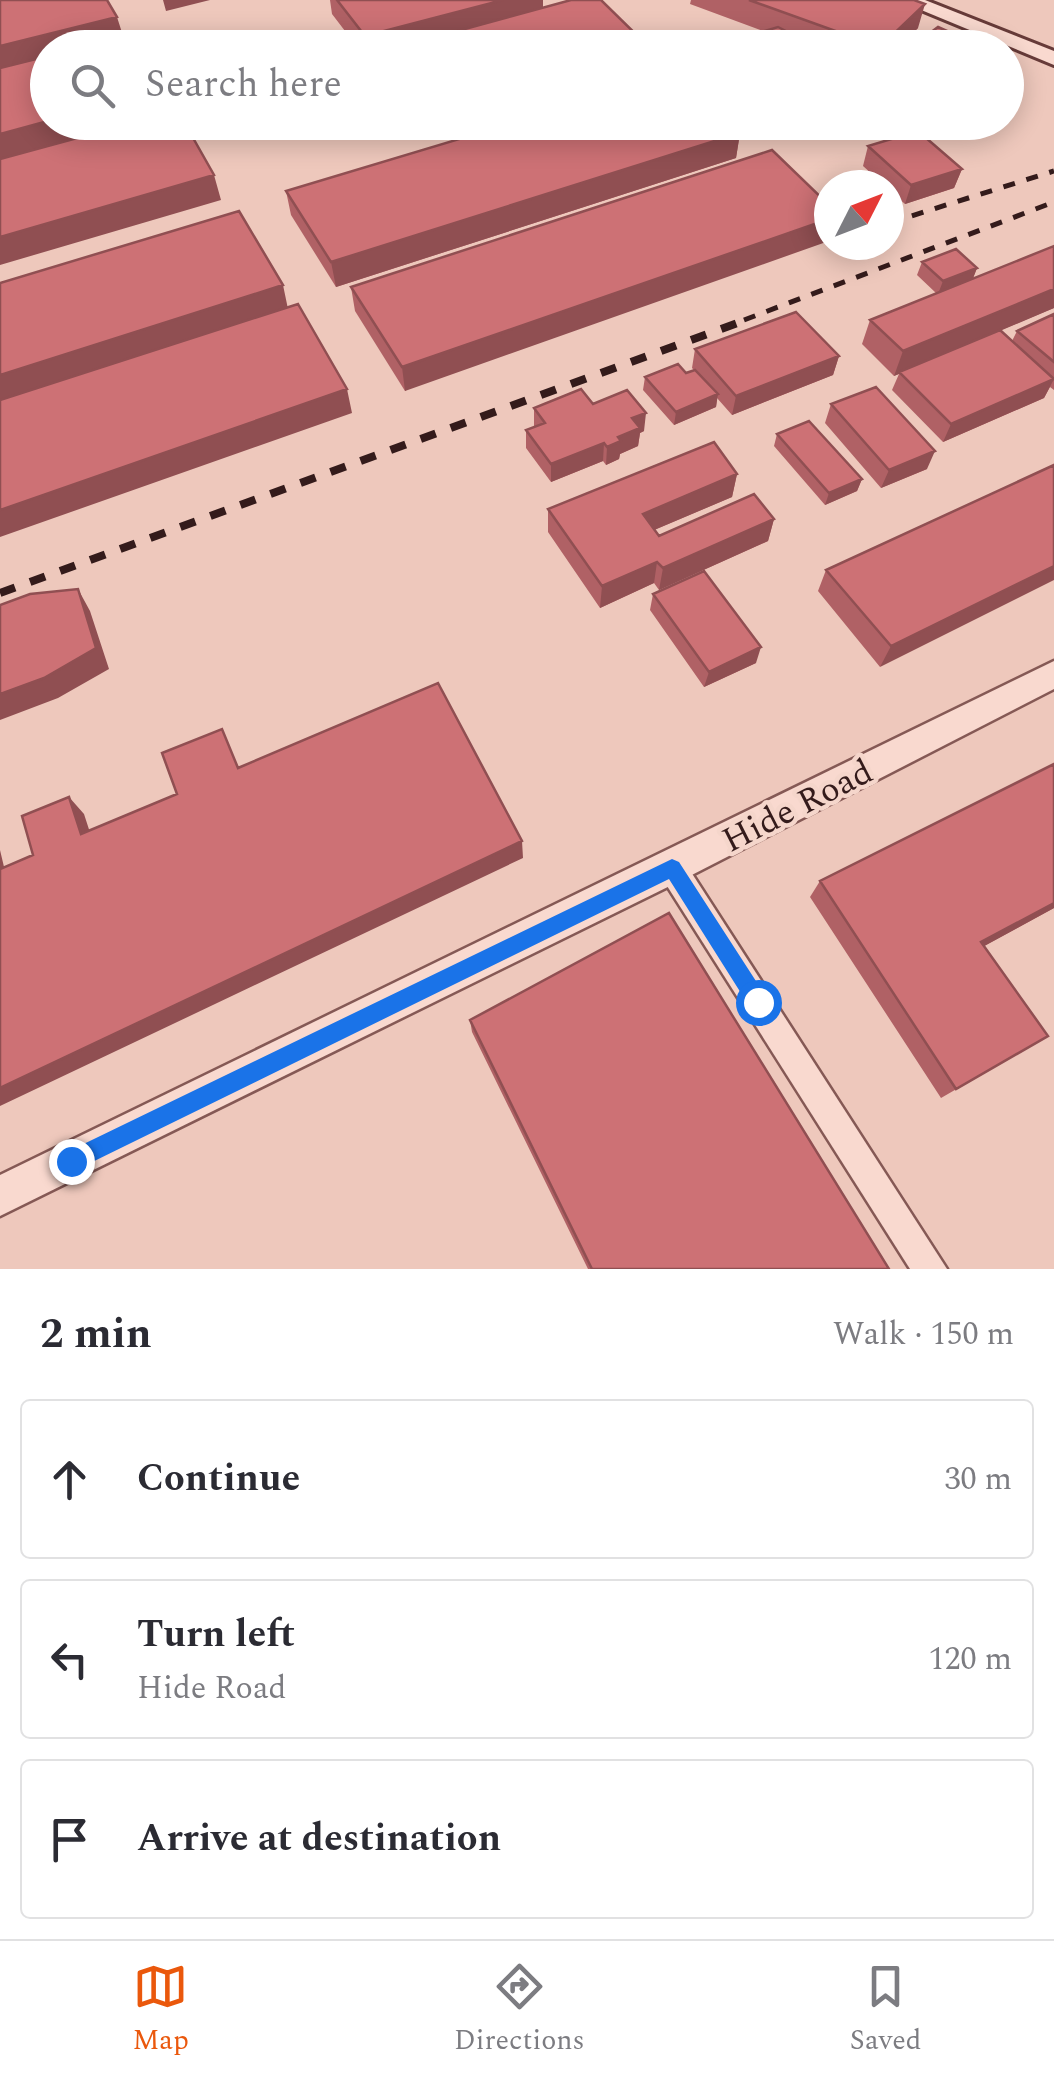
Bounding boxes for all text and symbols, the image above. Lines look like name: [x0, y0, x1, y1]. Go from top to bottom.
search box: [30, 30, 1024, 140]
text: Search here: [145, 56, 342, 114]
icon: search: [65, 58, 120, 113]
north arrow: [814, 170, 904, 260]
street label: Hide Road: [713, 746, 883, 867]
route start: [736, 980, 782, 1026]
route end: [49, 1139, 95, 1185]
text: 2 min: [40, 1303, 152, 1366]
text: Walk · 150 m: [833, 1310, 1014, 1359]
text: Continue: [137, 1450, 300, 1508]
icon: ahead: [42, 1452, 97, 1507]
text: 30 m: [944, 1455, 1012, 1504]
text: Turn left: [137, 1606, 295, 1664]
icon: left: [42, 1632, 97, 1687]
text: 120 m: [928, 1635, 1012, 1684]
text: Hide Road: [137, 1664, 286, 1713]
text: Arrive at destination: [137, 1810, 501, 1868]
icon: arrive: [42, 1812, 97, 1867]
tab: Map: [133, 1959, 189, 2062]
tab: Directions: [454, 1959, 585, 2062]
tab: Saved: [850, 1959, 921, 2062]

